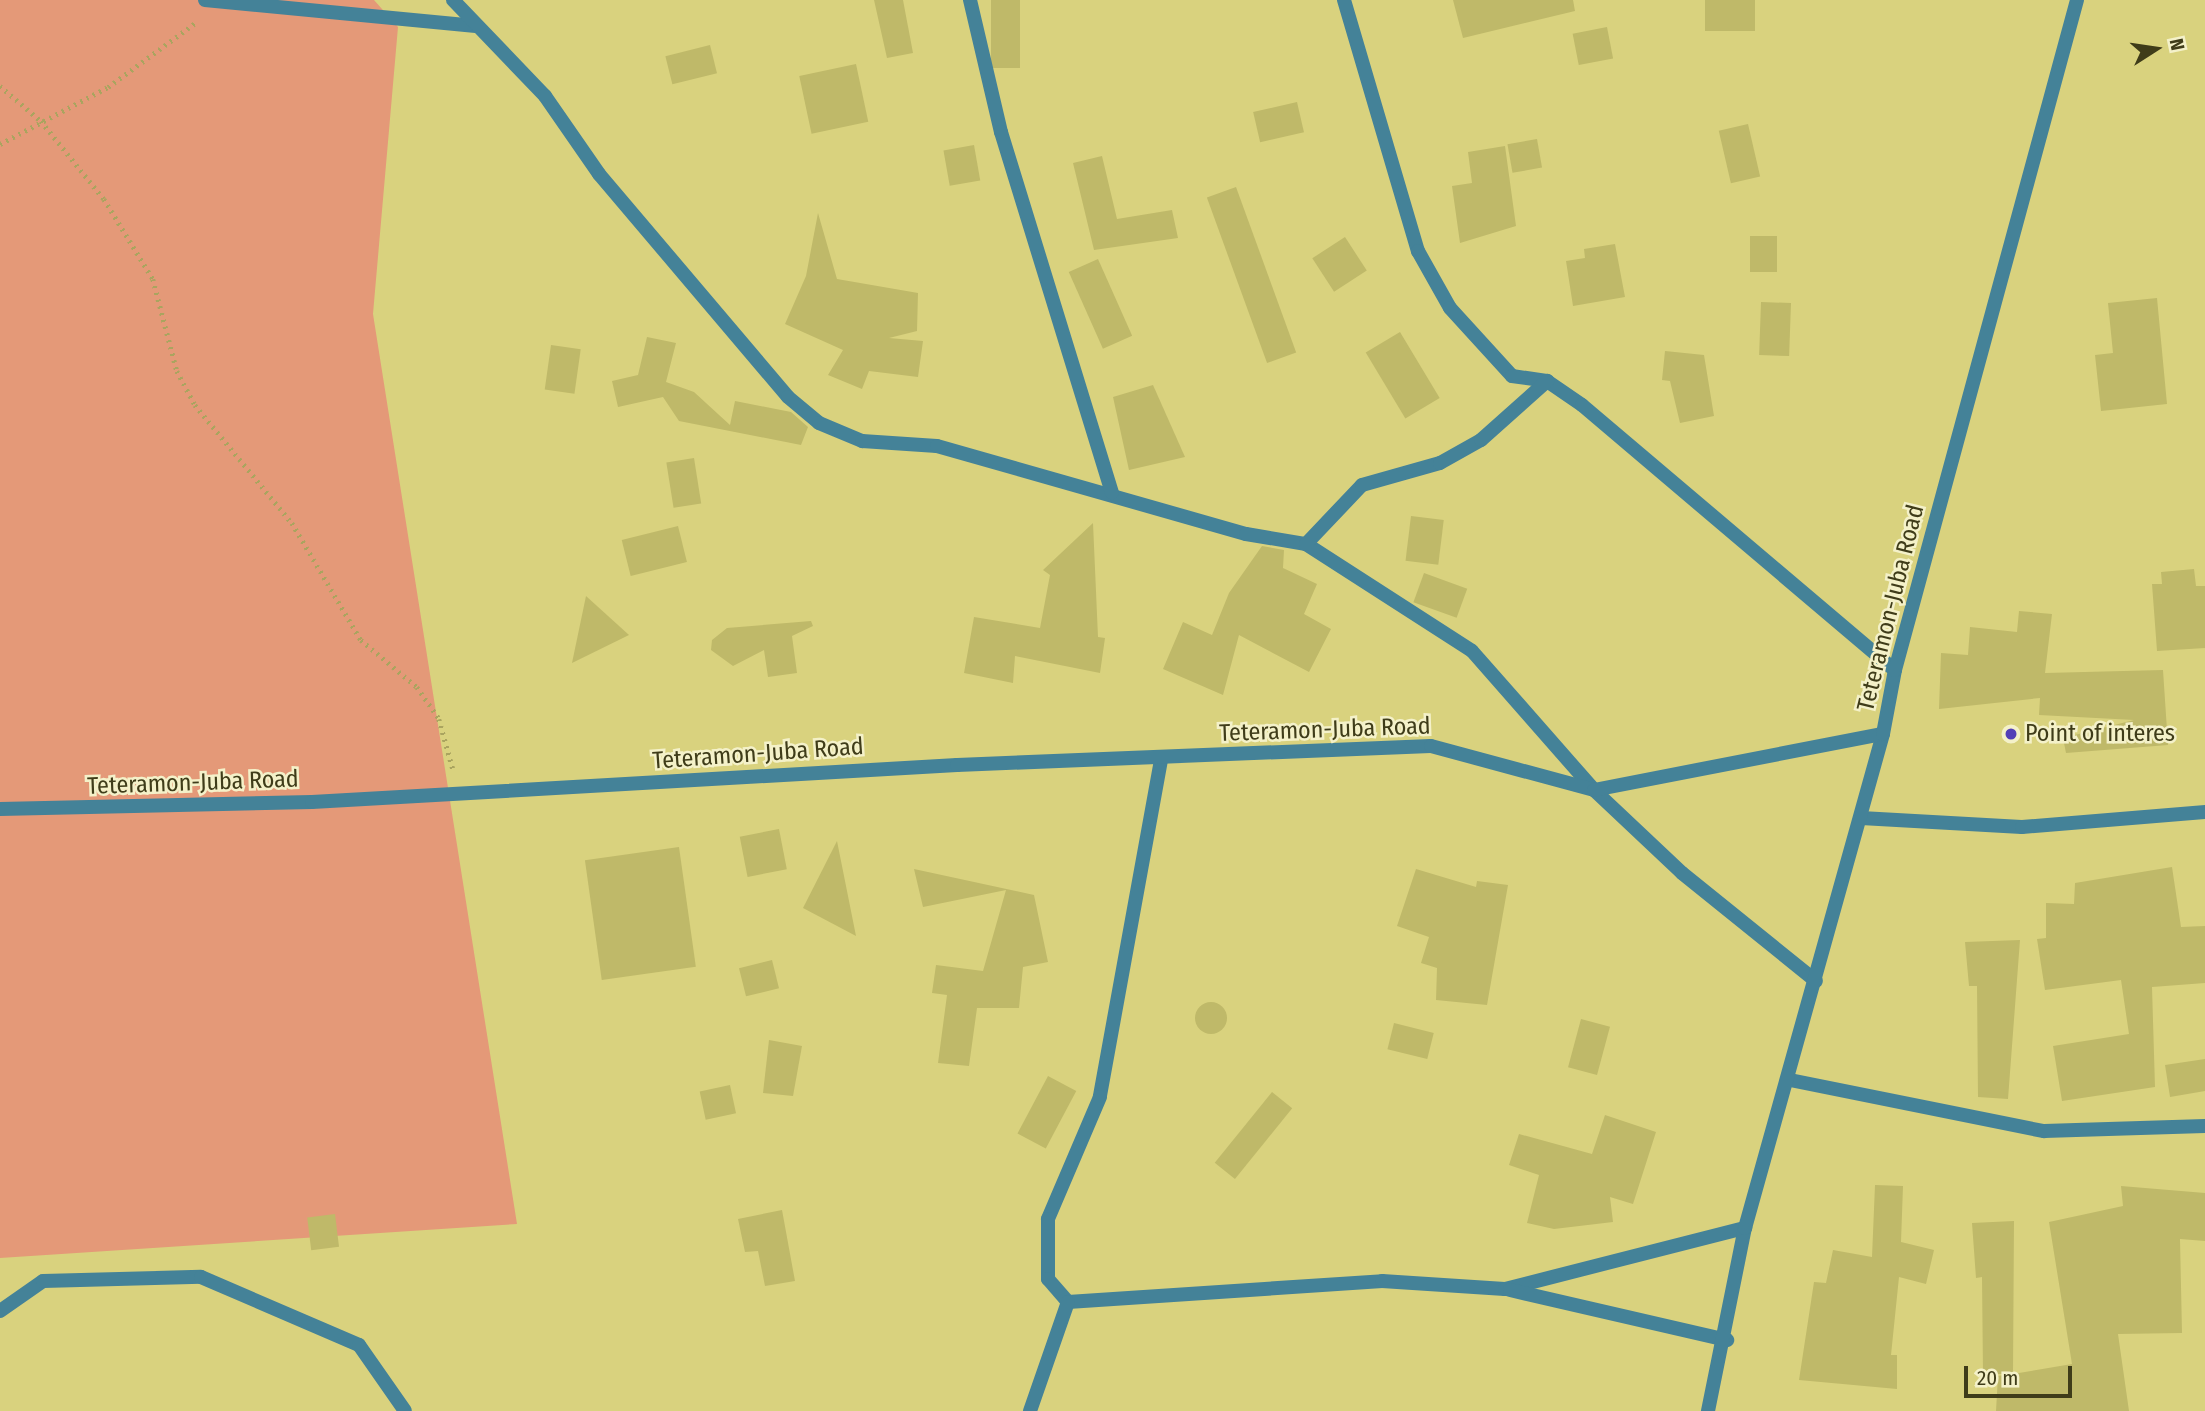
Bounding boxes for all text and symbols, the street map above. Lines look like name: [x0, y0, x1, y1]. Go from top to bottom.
north arrow: [2121, 14, 2191, 84]
text: N: [2165, 37, 2189, 52]
street label: Teteramon-Juba Road: [1851, 502, 1931, 714]
street label: Teteramon-Juba Road: [1219, 712, 1431, 748]
place label: Point of interes: [2025, 720, 2175, 748]
marker: Point of interes: [2003, 726, 2019, 742]
street label: Teteramon-Juba Road: [651, 732, 865, 776]
street label: Teteramon-Juba Road: [87, 765, 299, 801]
scale bar: [1967, 1352, 2076, 1396]
text: 20 m: [1977, 1365, 2018, 1391]

